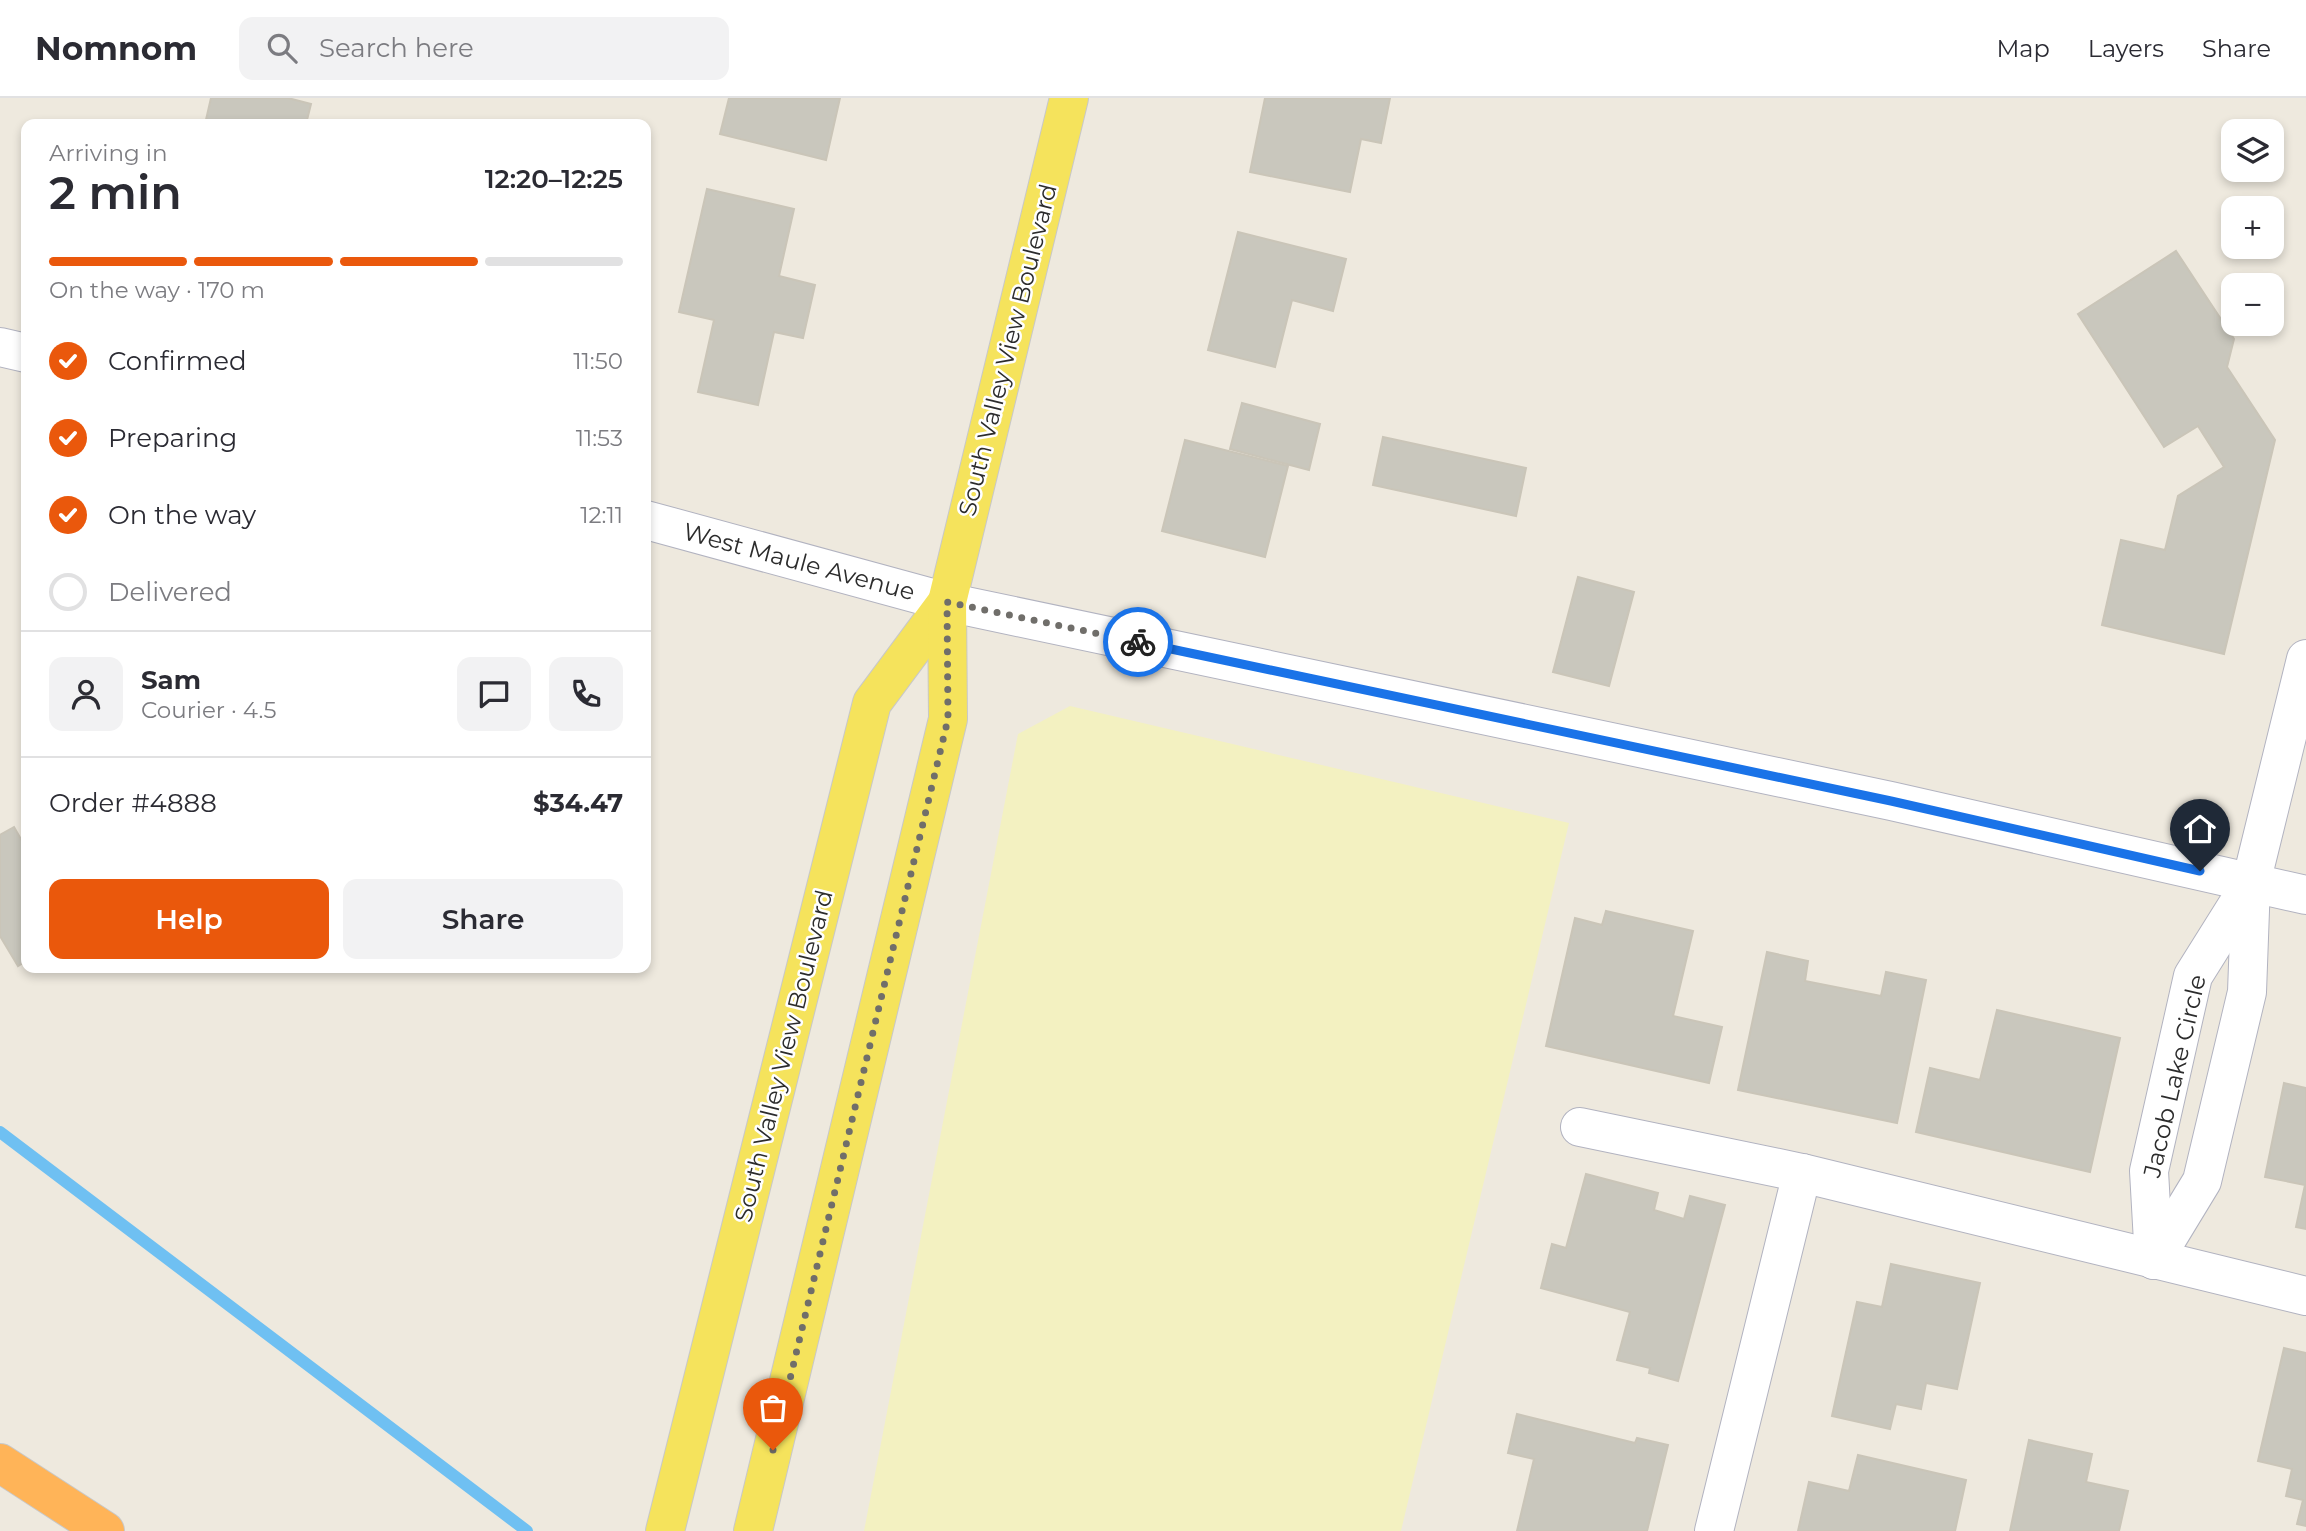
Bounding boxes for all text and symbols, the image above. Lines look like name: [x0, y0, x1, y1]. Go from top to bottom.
search box: [239, 17, 729, 80]
text: Nomnom: [35, 28, 197, 68]
icon: search: [263, 29, 301, 67]
text: Search here: [319, 32, 474, 64]
text: Map: [1996, 34, 2050, 63]
text: Layers: [2088, 34, 2164, 63]
text: Share: [2202, 34, 2271, 63]
map controls: [2221, 119, 2284, 336]
button: layers: [2221, 119, 2284, 182]
text: Arriving in: [49, 139, 168, 167]
text: 12:20–12:25: [485, 163, 623, 195]
text: 2 min: [49, 164, 182, 221]
street label: South Valley View Boulevard: [952, 181, 1063, 519]
button: +: [2221, 196, 2284, 259]
button: −: [2221, 273, 2284, 336]
text: On the way · 170 m: [49, 276, 265, 304]
icon: check: [49, 342, 87, 380]
text: Confirmed: [108, 345, 247, 377]
text: 11:50: [573, 347, 623, 375]
icon: check: [49, 419, 87, 457]
text: Preparing: [108, 422, 237, 454]
text: 11:53: [576, 424, 623, 452]
icon: check: [49, 496, 87, 534]
text: On the way: [108, 499, 256, 531]
text: 12:11: [580, 501, 623, 529]
street label: West Maule Avenue: [680, 517, 918, 606]
text: Delivered: [108, 576, 232, 608]
courier: [1103, 607, 1173, 677]
icon: bike: [1119, 623, 1157, 661]
button: person: [49, 657, 123, 731]
button: chat: [457, 657, 531, 731]
button: phone: [549, 657, 623, 731]
text: Sam: [141, 664, 201, 696]
text: Courier · 4.5: [141, 696, 276, 724]
text: Order #4888: [49, 787, 217, 819]
text: $34.47: [533, 787, 623, 819]
pin: [2170, 799, 2230, 871]
icon: home: [2181, 810, 2219, 848]
button: Help: [49, 879, 329, 959]
button: Share: [343, 879, 623, 959]
street label: South Valley View Boulevard: [728, 887, 839, 1225]
street label: Jacob Lake Circle: [2137, 972, 2212, 1181]
pin: [743, 1378, 803, 1450]
icon: bag: [754, 1389, 792, 1427]

